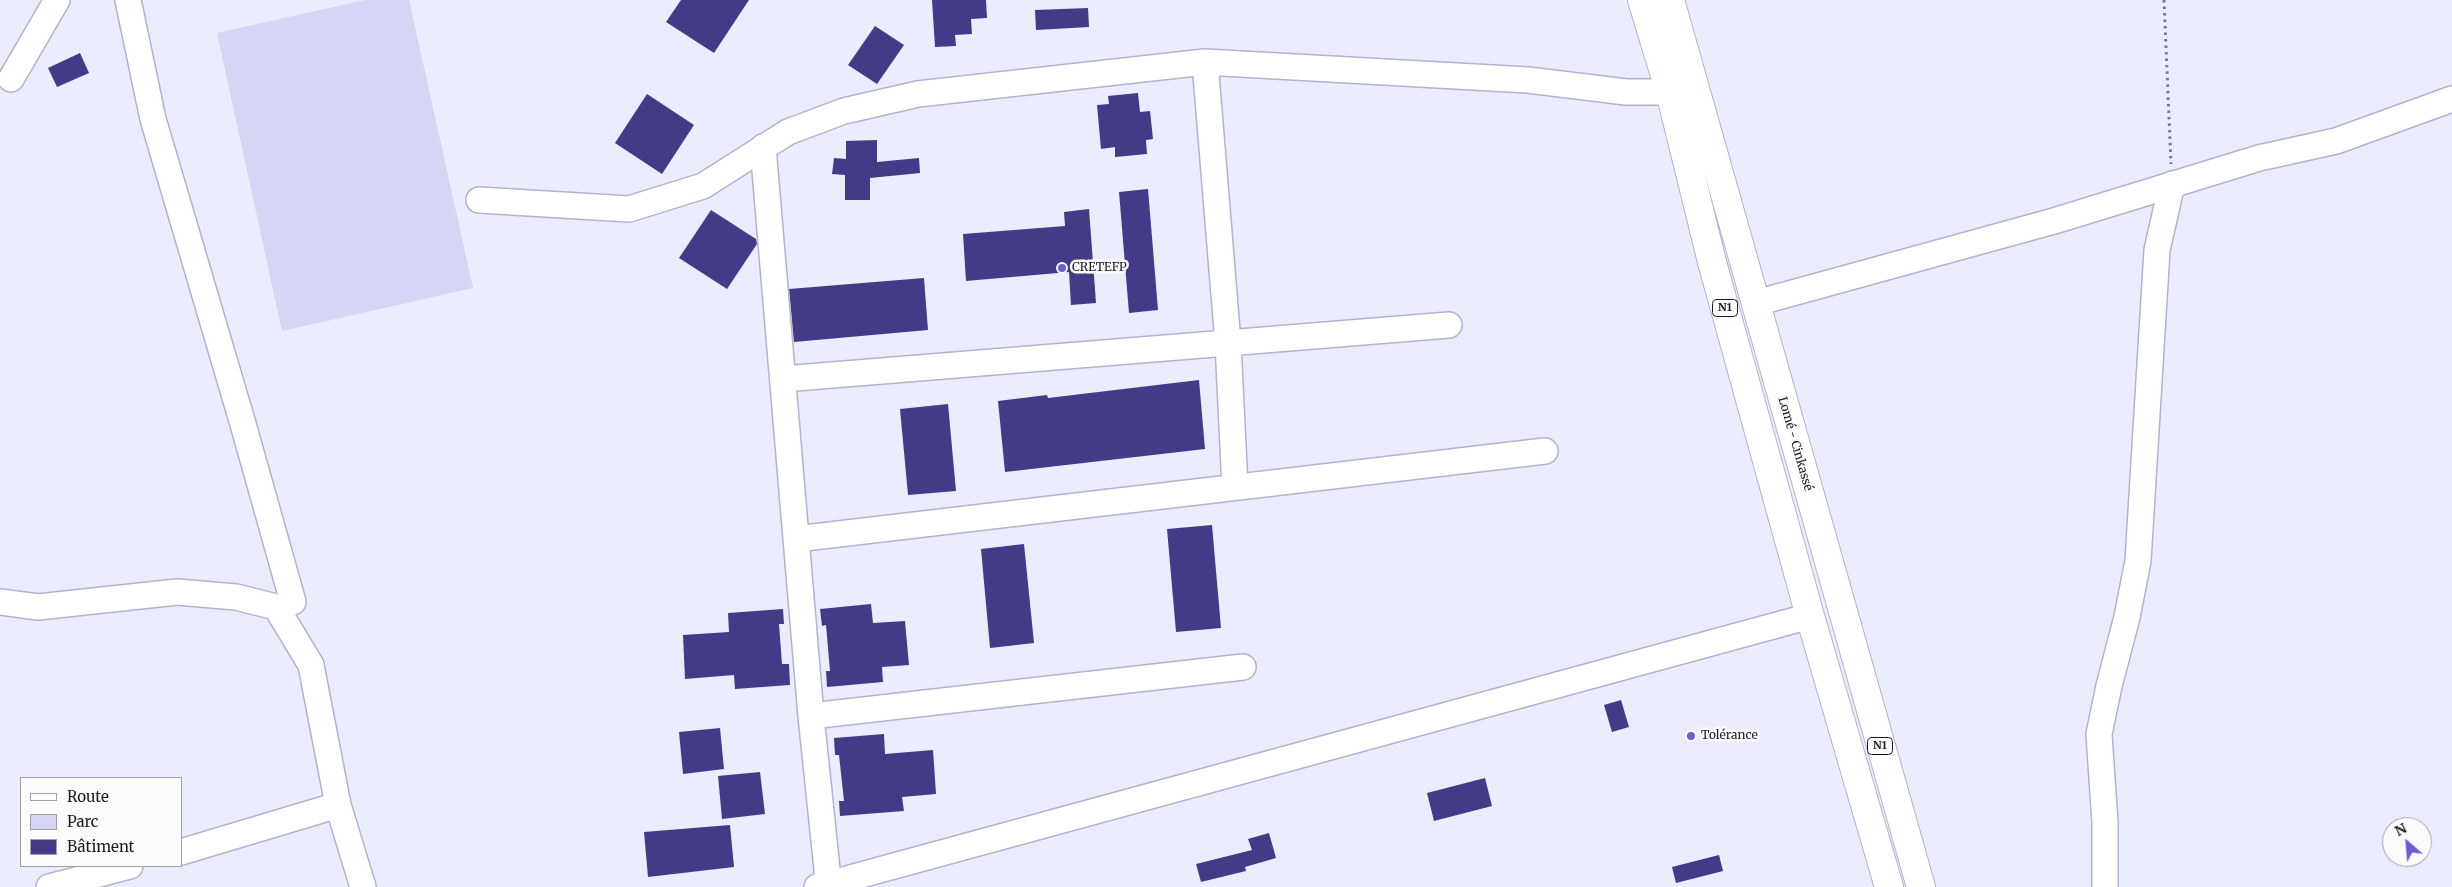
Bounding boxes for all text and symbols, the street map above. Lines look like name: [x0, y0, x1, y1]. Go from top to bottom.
place label: CRETEFP: [1072, 261, 1127, 275]
marker: CRETEFP: [1056, 262, 1068, 274]
road number: N1: [1712, 300, 1738, 316]
street label: Lomé - Cinkassé: [1775, 395, 1815, 493]
place label: Tolérance: [1701, 729, 1758, 743]
marker: Tolérance: [1685, 730, 1697, 742]
road number: N1: [1868, 738, 1892, 754]
legend: [20, 777, 182, 867]
text: Route: [67, 787, 109, 806]
text: Parc: [67, 812, 98, 831]
north arrow: [2382, 817, 2432, 867]
text: N: [2392, 819, 2410, 840]
text: Bâtiment: [67, 837, 134, 856]

